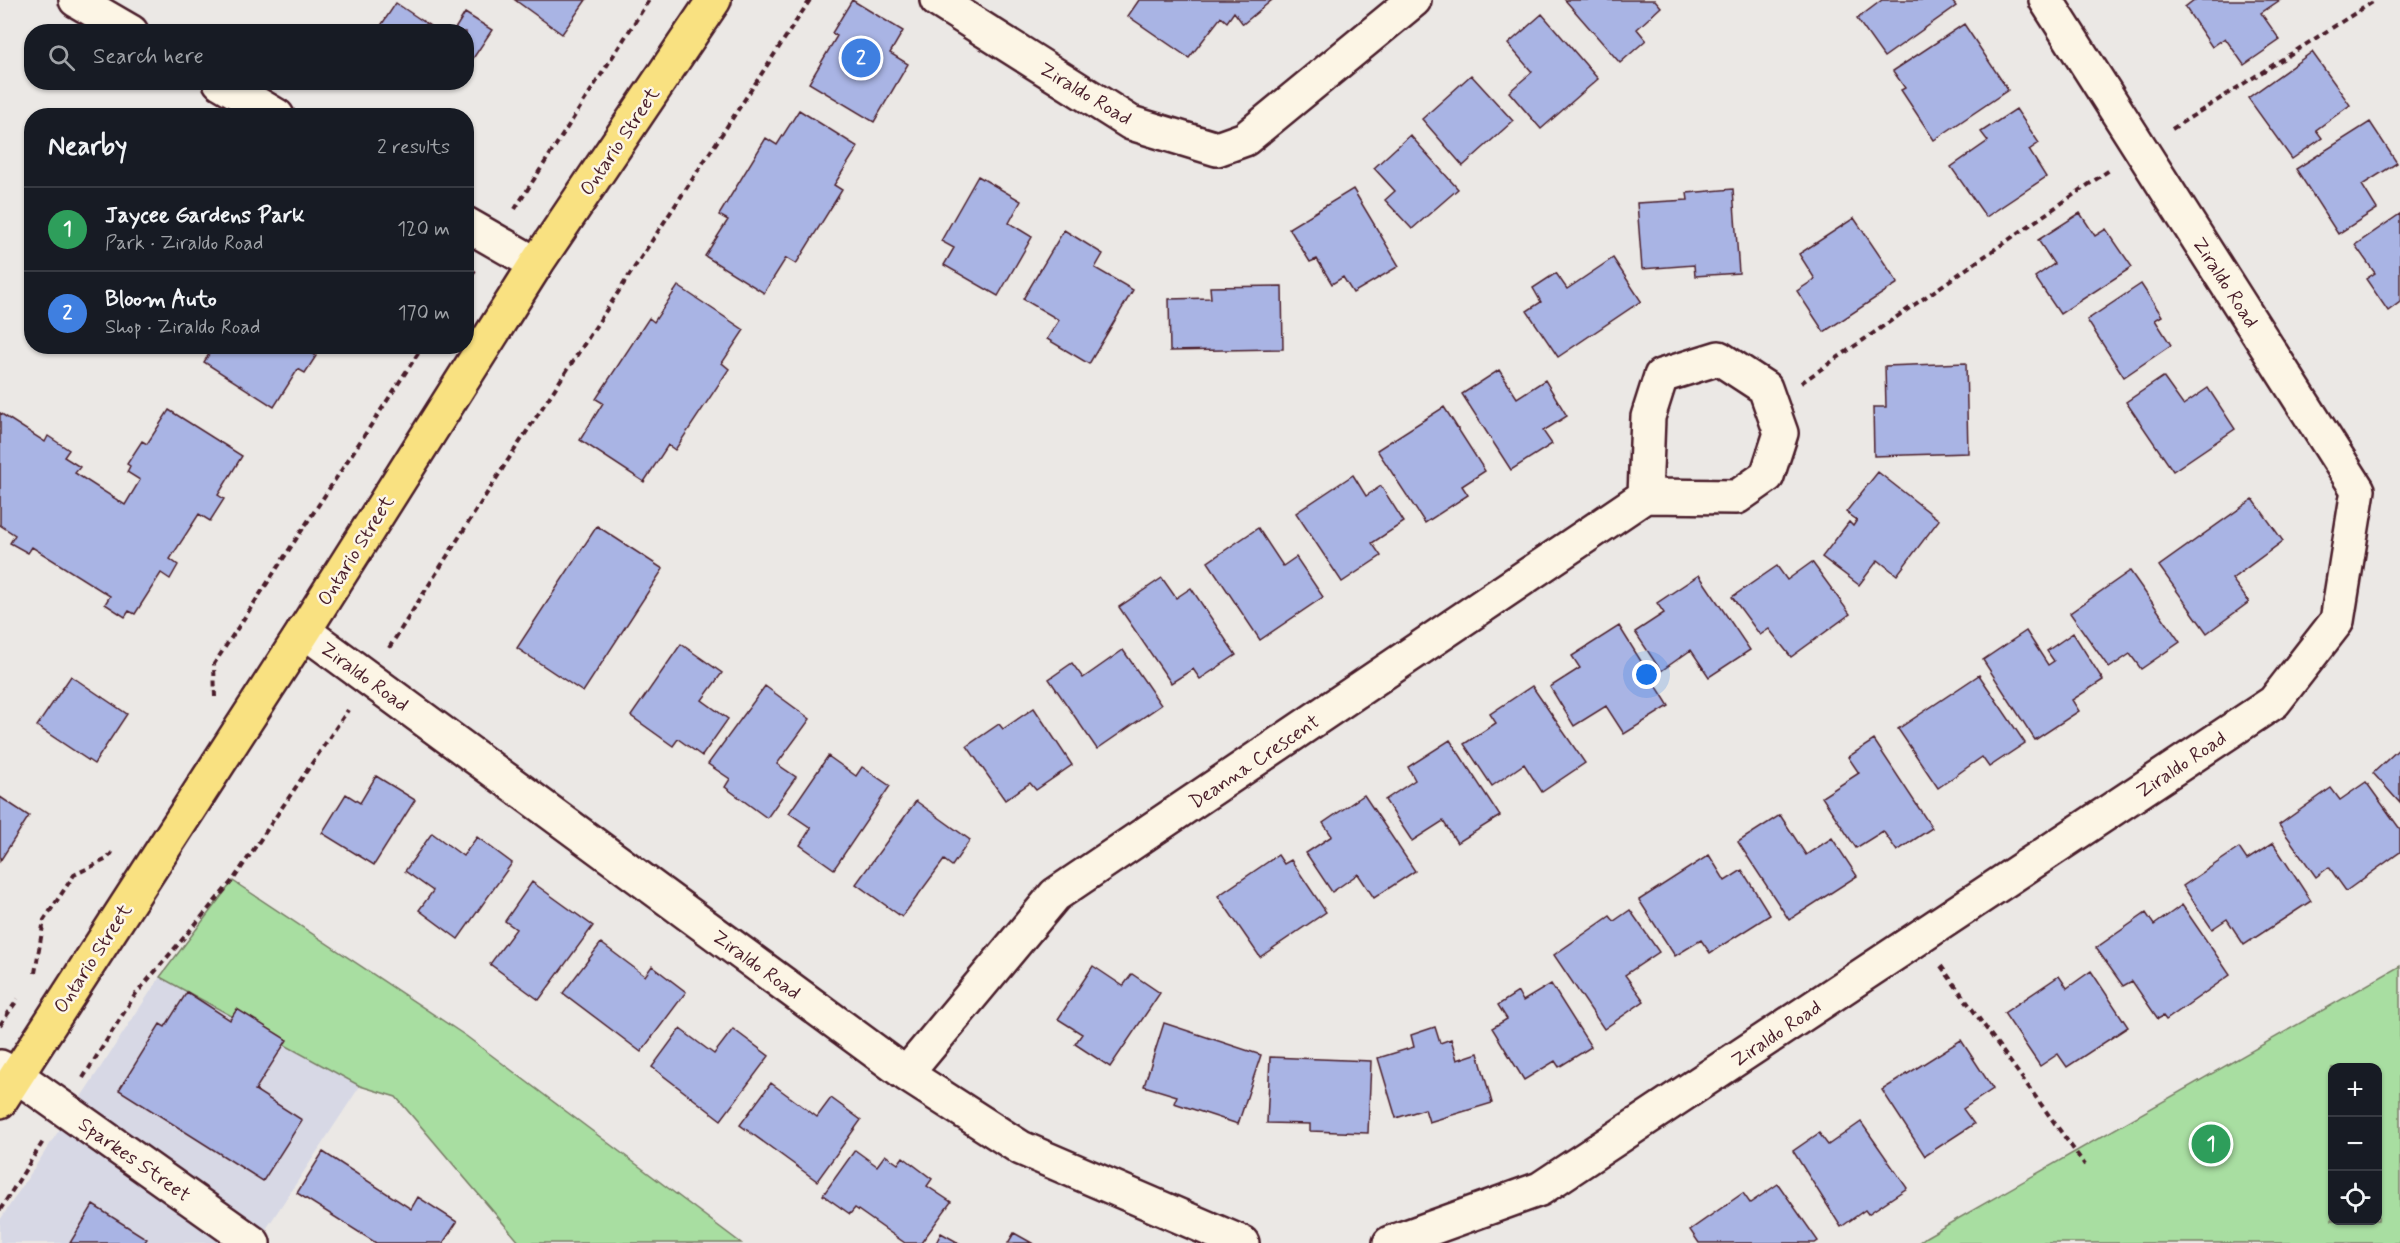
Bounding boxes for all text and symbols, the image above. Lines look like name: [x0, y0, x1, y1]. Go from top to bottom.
search box: [24, 24, 474, 90]
pin: 2: [842, 36, 880, 80]
icon: search: [45, 41, 78, 74]
text: Search here: [93, 43, 204, 71]
street label: Ziraldo Road: [1034, 56, 1136, 132]
street label: Ontario Street: [574, 82, 667, 201]
text: Nearby: [48, 130, 127, 164]
text: 2 results: [377, 134, 450, 161]
text: Jaycee Gardens Park: [105, 202, 305, 230]
text: 1: [63, 216, 72, 243]
text: 120 m: [397, 216, 450, 243]
text: Park · Ziraldo Road: [105, 230, 263, 257]
street label: Ziraldo Road: [2185, 232, 2264, 333]
text: Bloom Auto: [105, 286, 217, 314]
text: 2: [63, 300, 72, 327]
text: 170 m: [398, 300, 450, 327]
text: Shop · Ziraldo Road: [105, 314, 260, 341]
street label: Ontario Street: [312, 490, 401, 611]
street label: Ziraldo Road: [314, 636, 414, 719]
your location: [1632, 660, 1661, 689]
street label: Deanna Crescent: [1184, 709, 1325, 816]
street label: Ziraldo Road: [2131, 725, 2232, 805]
street label: Ontario Street: [48, 899, 139, 1019]
street label: Ziraldo Road: [706, 924, 806, 1007]
street label: Ziraldo Road: [1726, 994, 1827, 1074]
map controls: [2328, 1063, 2382, 1225]
button: +: [2328, 1063, 2382, 1117]
street label: Sparkes Street: [73, 1112, 196, 1209]
button: −: [2328, 1117, 2382, 1171]
pin: 1: [2192, 1122, 2230, 1166]
button: locate: [2328, 1171, 2382, 1225]

